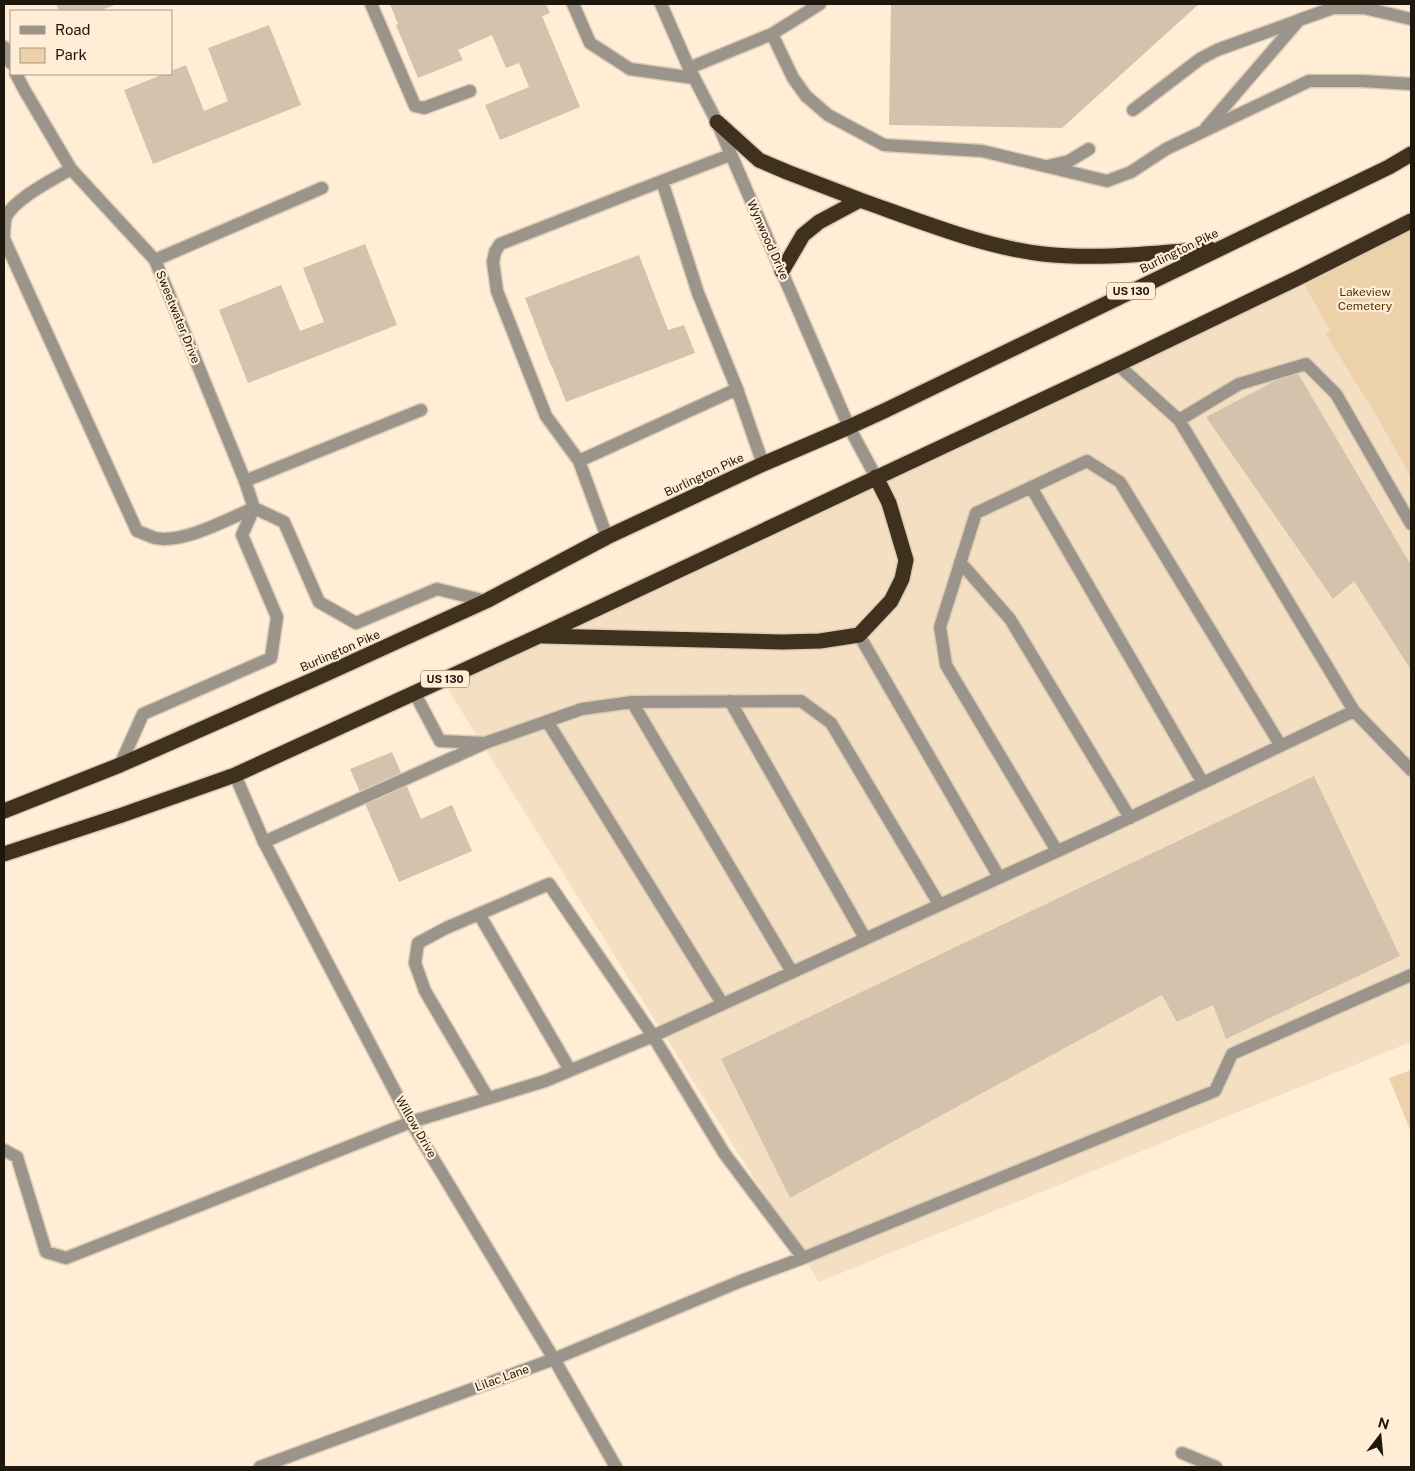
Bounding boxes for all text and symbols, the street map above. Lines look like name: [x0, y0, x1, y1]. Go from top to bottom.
legend: [10, 10, 172, 75]
text: Road: [55, 21, 91, 38]
text: Park: [55, 46, 87, 63]
street label: Wynwood Drive: [744, 198, 792, 282]
street label: Burlington Pike: [1137, 226, 1221, 276]
street label: Sweetwater Drive: [153, 269, 203, 365]
road number: US 130: [1107, 282, 1155, 300]
park label: Lakeview Cemetery: [1338, 285, 1393, 313]
street label: Burlington Pike: [662, 450, 746, 500]
street label: Burlington Pike: [298, 627, 382, 675]
road number: US 130: [421, 671, 469, 688]
street label: Willow Drive: [393, 1094, 439, 1161]
street label: Lilac Lane: [473, 1362, 531, 1394]
north arrow: [1355, 1411, 1405, 1461]
text: N: [1376, 1414, 1391, 1433]

